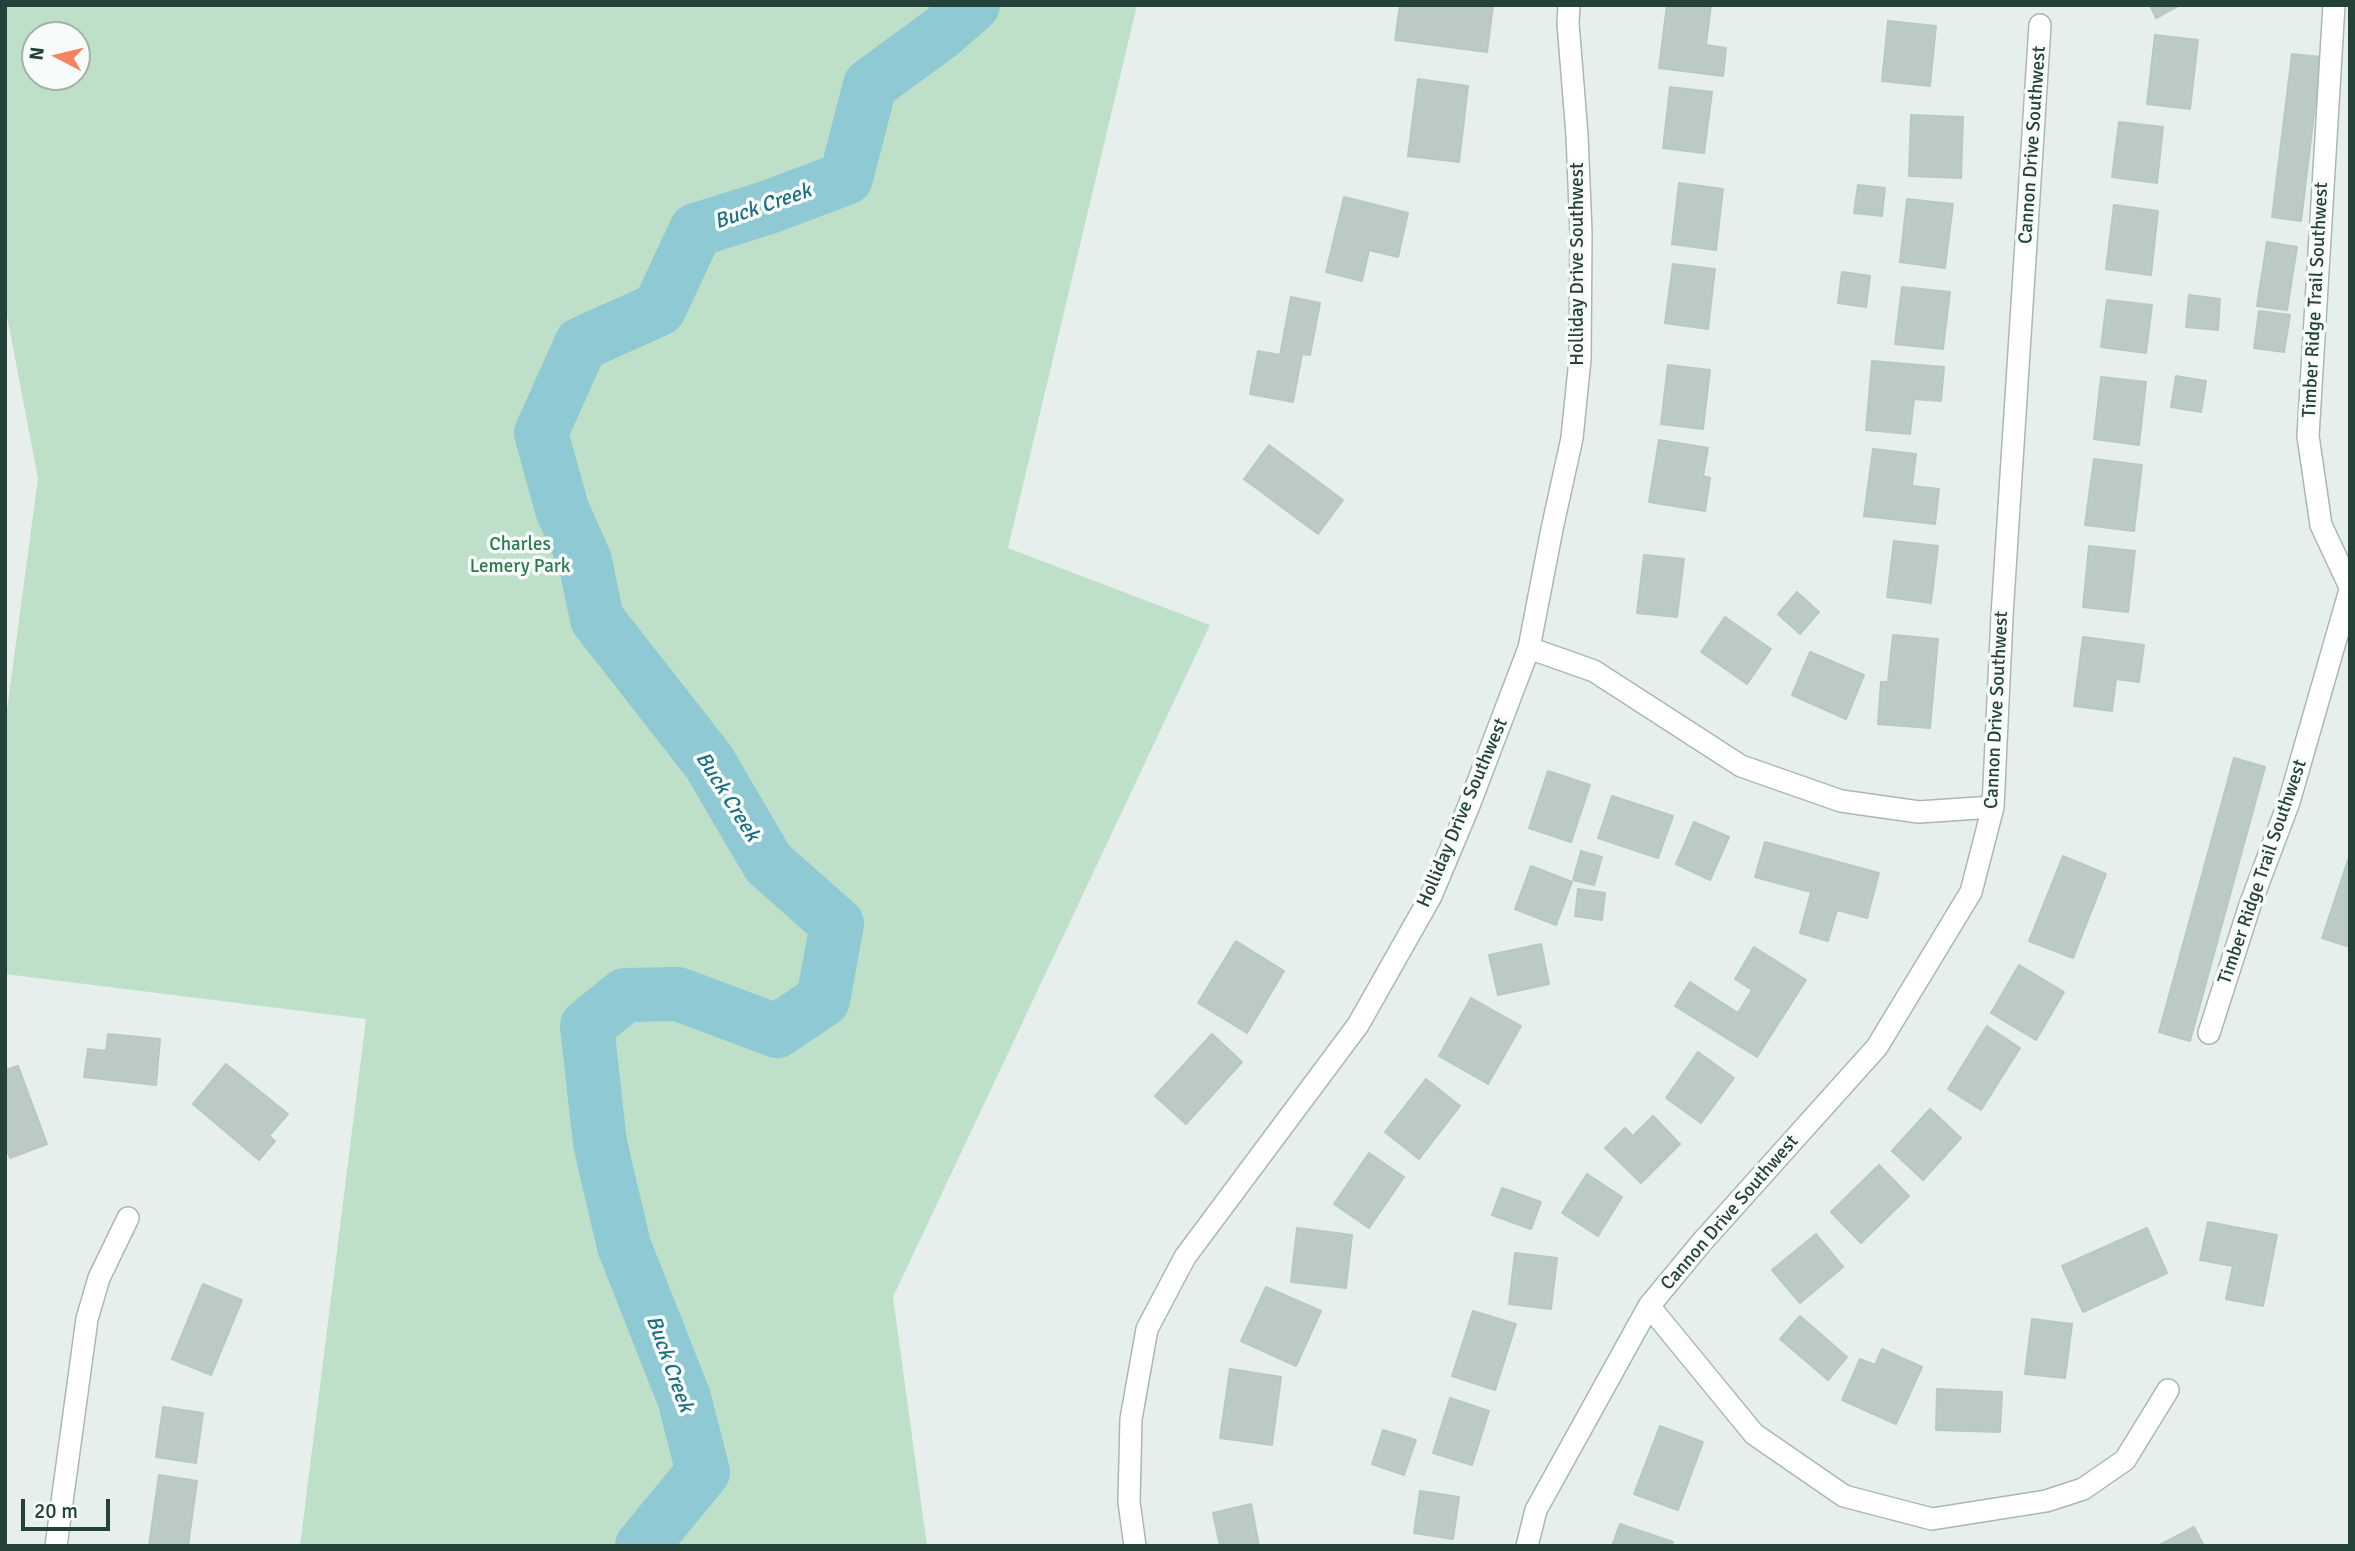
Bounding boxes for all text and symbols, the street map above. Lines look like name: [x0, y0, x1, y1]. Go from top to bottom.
north arrow: [21, 21, 91, 91]
street label: Cannon Drive Southwest: [2015, 45, 2051, 245]
text: N: [24, 46, 50, 62]
street label: Holliday Drive Southwest: [1567, 162, 1589, 366]
water label: Buck Creek: [711, 179, 815, 235]
street label: Timber Ridge Trail Southwest: [2298, 182, 2334, 418]
park label: Charles Lemery Park: [470, 534, 570, 578]
street label: Cannon Drive Southwest: [1980, 610, 2014, 810]
street label: Holliday Drive Southwest: [1413, 715, 1513, 911]
water label: Buck Creek: [690, 748, 764, 846]
street label: Timber Ridge Trail Southwest: [2214, 757, 2312, 987]
street label: Cannon Drive Southwest: [1656, 1131, 1804, 1295]
water label: Buck Creek: [640, 1312, 698, 1416]
scale bar: [24, 1484, 114, 1528]
text: 20 m: [34, 1498, 78, 1524]

